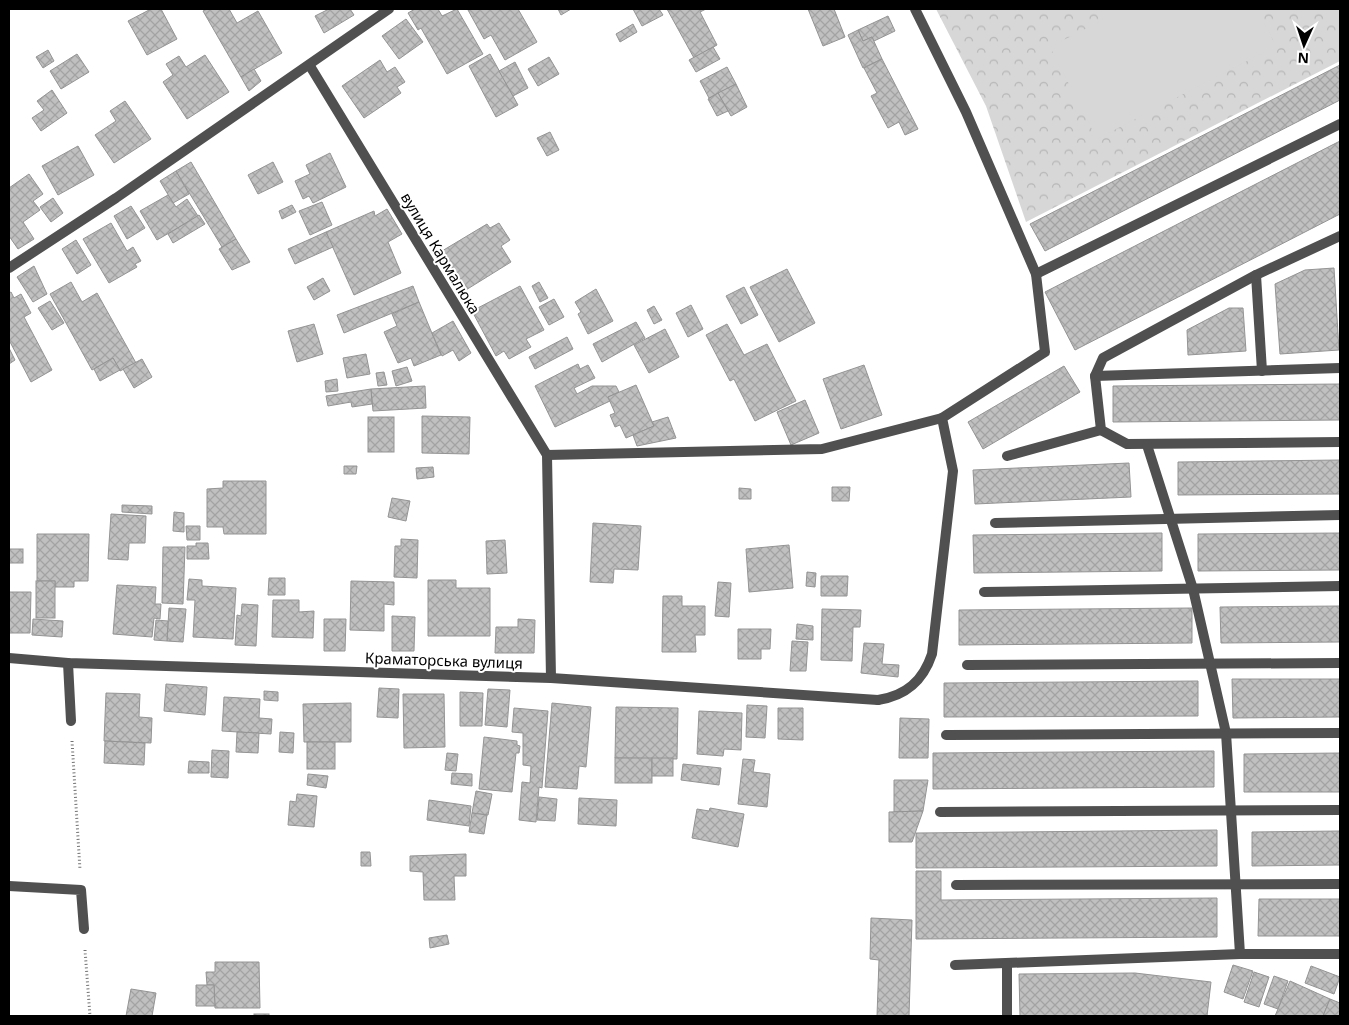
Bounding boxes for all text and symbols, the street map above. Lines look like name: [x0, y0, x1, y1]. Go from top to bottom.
north arrow: [1279, 20, 1329, 70]
text: N: [1297, 49, 1309, 68]
street label: вулиця Кармалюка: [397, 189, 485, 317]
street label: Краматорська вулиця: [365, 647, 523, 673]

